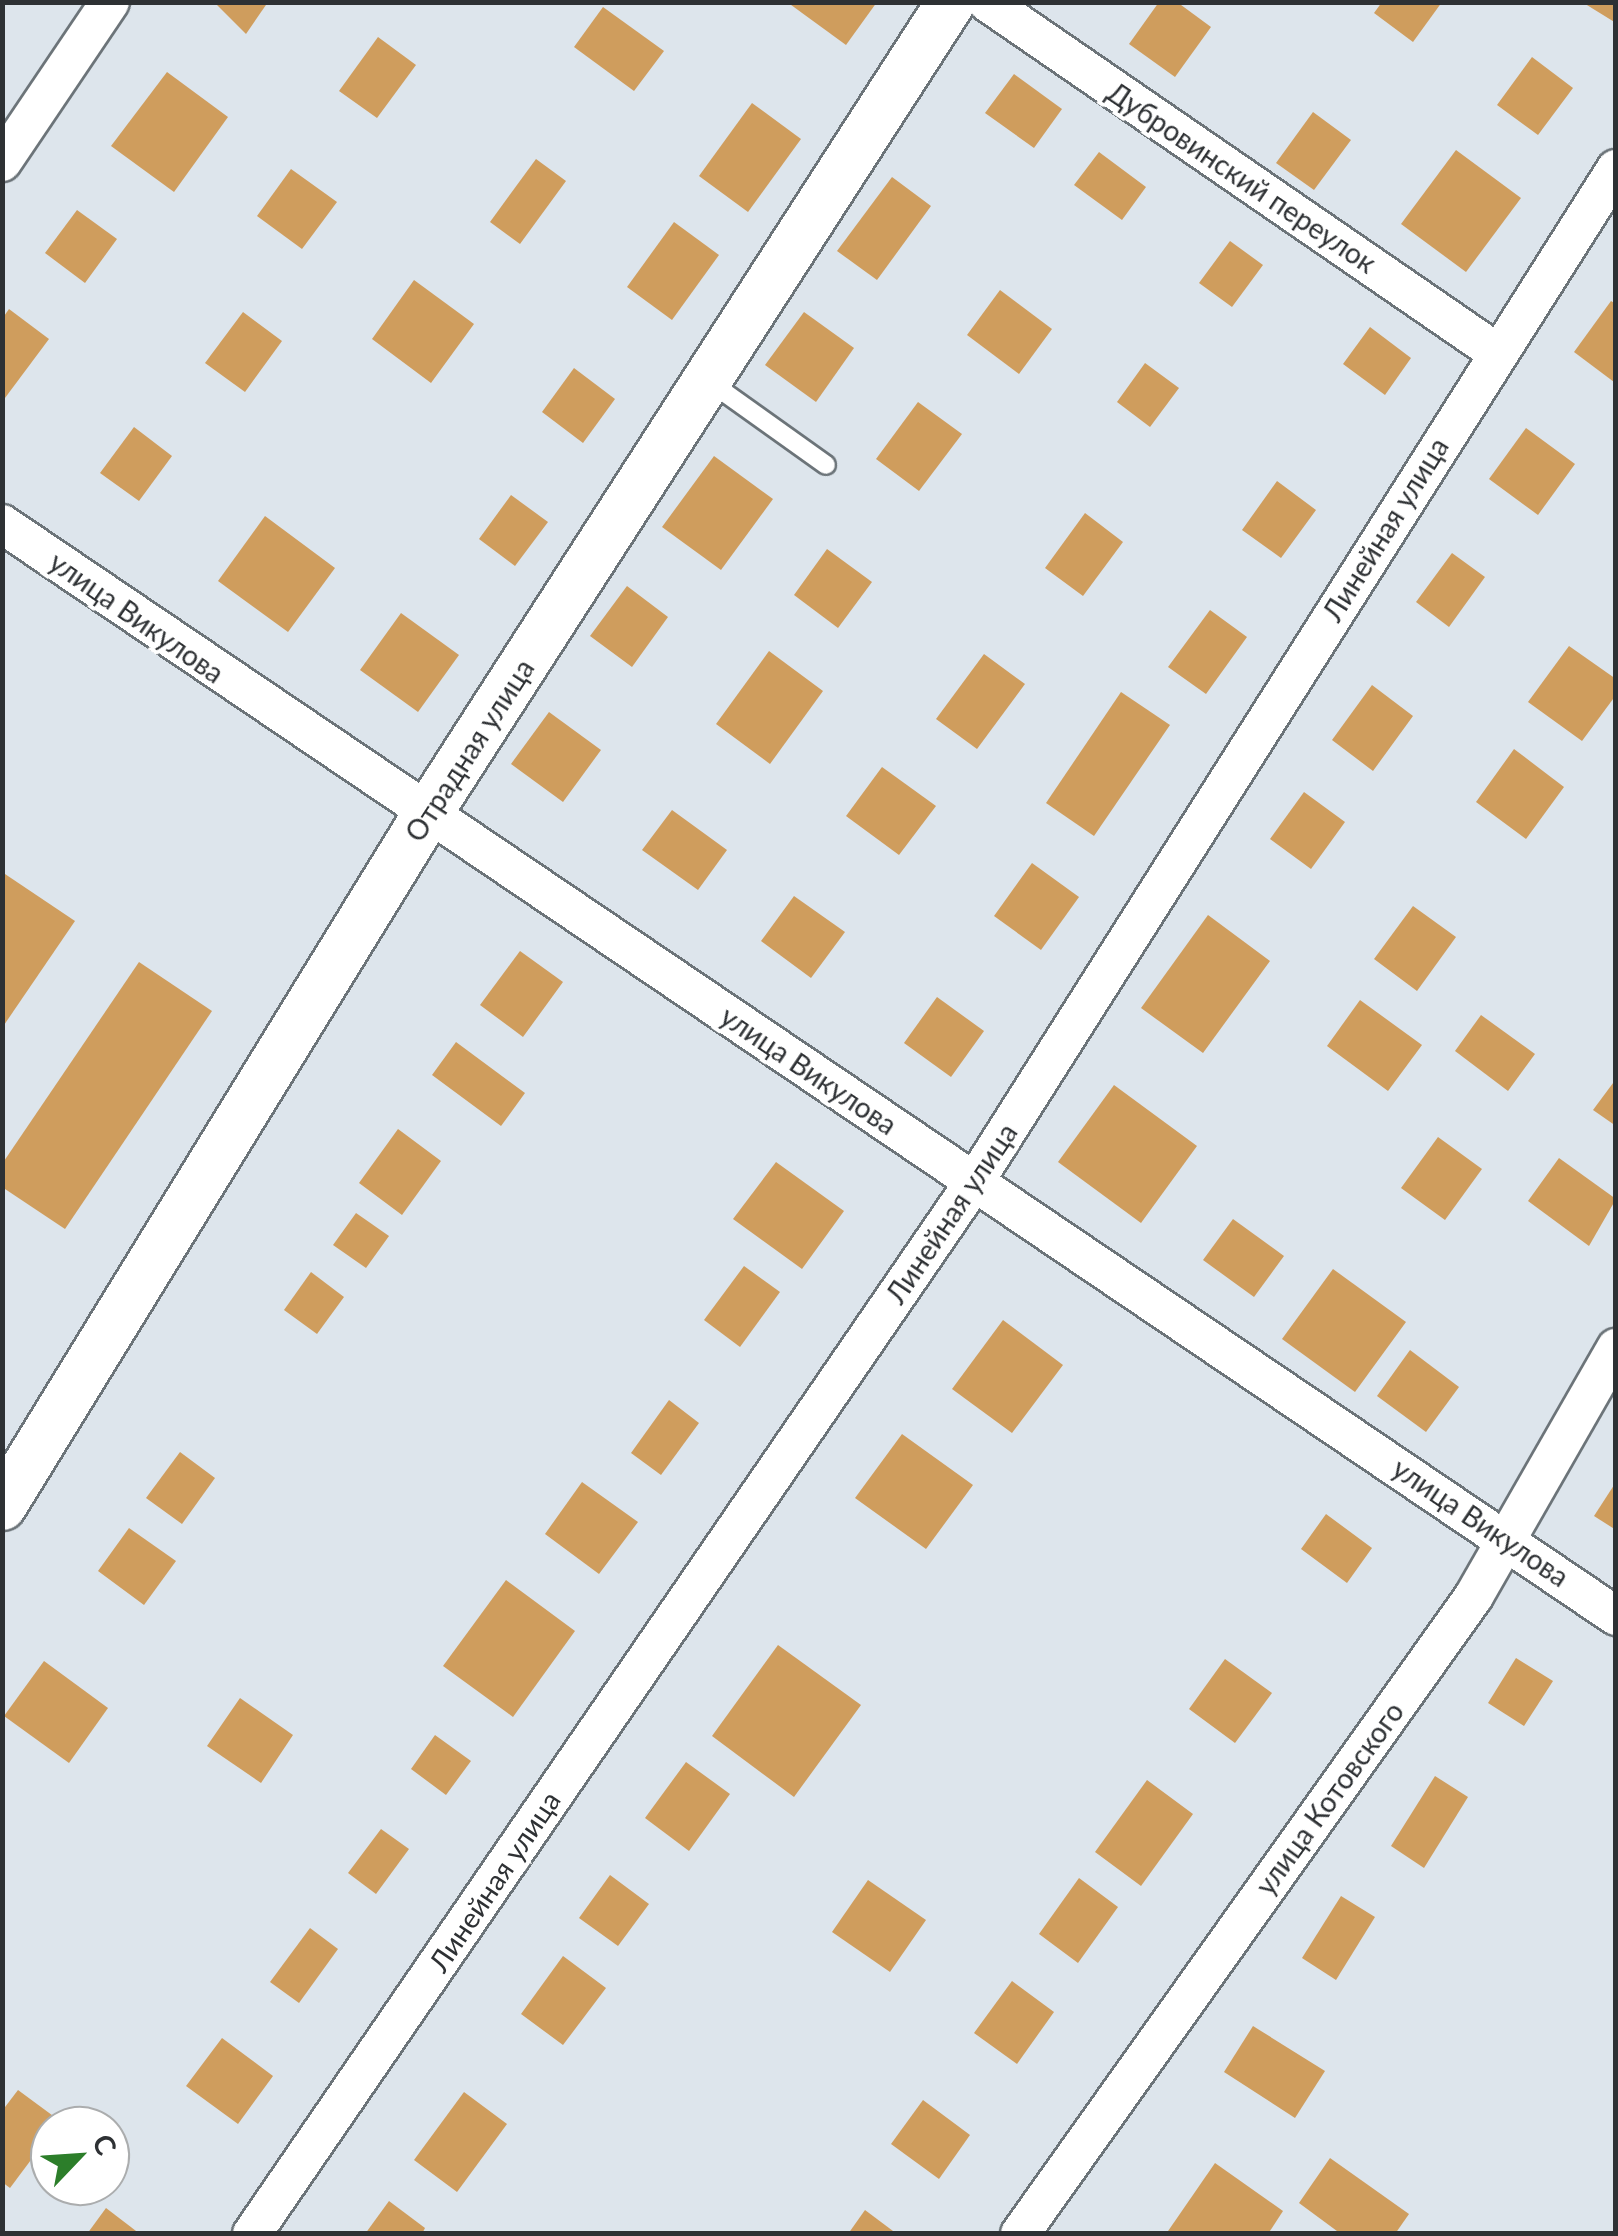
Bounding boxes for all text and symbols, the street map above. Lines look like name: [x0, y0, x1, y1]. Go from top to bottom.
street label: Дубровинский переулок: [1101, 75, 1383, 279]
street label: Линейная улица: [1315, 431, 1455, 627]
street label: улица Викулова: [43, 544, 231, 690]
street label: Отрадная улица: [398, 653, 540, 847]
street label: улица Викулова: [715, 999, 903, 1141]
street label: Линейная улица: [878, 1117, 1024, 1309]
street label: улица Викулова: [1387, 1451, 1575, 1593]
street label: улица Котовского: [1248, 1695, 1410, 1901]
street label: Линейная улица: [421, 1785, 567, 1977]
north arrow: [30, 2106, 130, 2206]
text: С: [86, 2129, 125, 2160]

